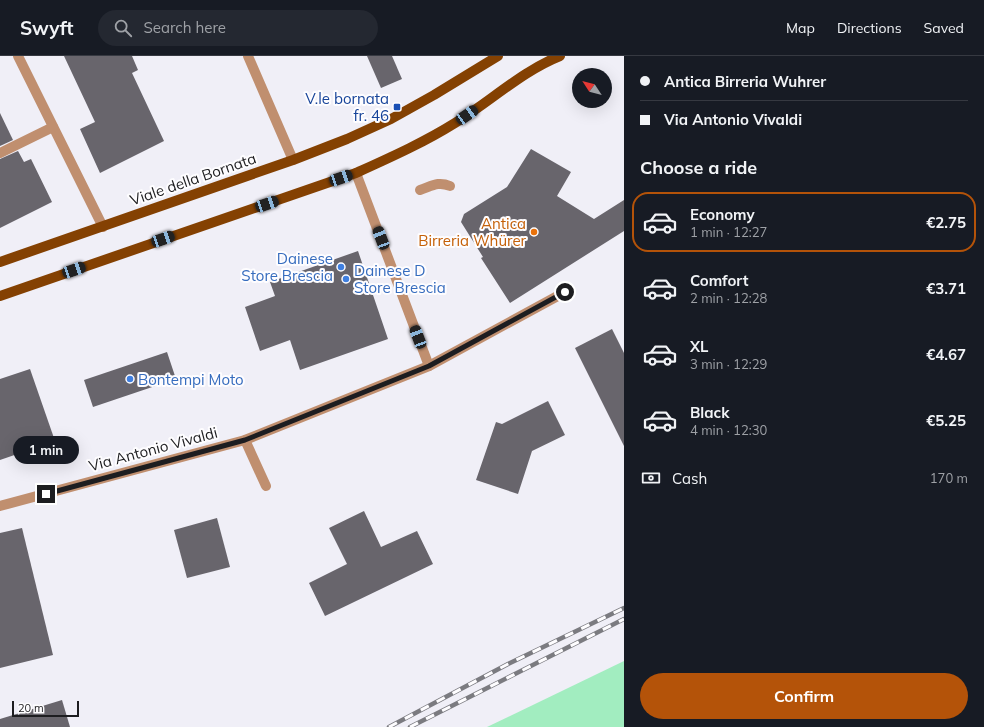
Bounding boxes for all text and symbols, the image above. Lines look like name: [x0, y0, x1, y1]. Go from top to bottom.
search box: [98, 10, 378, 46]
text: Swyft: [20, 16, 74, 40]
icon: search: [112, 17, 134, 39]
text: Search here: [144, 18, 226, 37]
text: Map: [786, 19, 815, 37]
text: Directions: [837, 19, 902, 37]
text: Saved: [924, 19, 964, 37]
north arrow: [572, 68, 612, 108]
map controls: [572, 68, 612, 108]
text: Antica Birreria Wuhrer: [664, 72, 826, 91]
place label: V.le bornata fr. 46: [305, 89, 389, 125]
marker: V.le bornata fr. 46: [392, 102, 402, 112]
car: [454, 103, 480, 127]
text: Via Antonio Vivaldi: [664, 110, 802, 129]
street label: Viale della Bornata: [127, 149, 259, 209]
text: Choose a ride: [640, 156, 757, 179]
car: [328, 168, 354, 188]
car: [254, 194, 280, 214]
icon: car: [642, 204, 678, 240]
text: Economy: [690, 205, 755, 224]
text: €2.75: [926, 213, 966, 232]
place label: Antica Birreria Whürer: [418, 214, 527, 250]
text: 1 min · 12:27: [690, 224, 767, 240]
car: [371, 225, 391, 251]
marker: Antica Birreria Whürer: [529, 227, 539, 237]
car: [150, 229, 176, 249]
place label: Dainese Store Brescia: [241, 249, 333, 285]
car: [61, 260, 87, 280]
place label: Dainese D Store Brescia: [354, 261, 446, 297]
marker: Dainese Store Brescia: [336, 262, 346, 272]
icon: car: [642, 270, 678, 306]
text: Comfort: [690, 271, 748, 290]
marker: Dainese D Store Brescia: [341, 274, 351, 284]
text: €3.71: [926, 279, 966, 298]
route start: [556, 283, 574, 301]
text: 2 min · 12:28: [690, 290, 767, 306]
car: [408, 324, 428, 350]
icon: car: [642, 336, 678, 372]
text: XL: [690, 337, 708, 356]
text: €4.67: [926, 345, 966, 364]
text: 3 min · 12:29: [690, 356, 767, 372]
place label: Bontempi Moto: [138, 370, 244, 389]
marker: Bontempi Moto: [125, 374, 135, 384]
icon: car: [642, 402, 678, 438]
text: Black: [690, 403, 729, 422]
text: €5.25: [926, 411, 966, 430]
text: 4 min · 12:30: [690, 422, 767, 438]
street label: Via Antonio Vivaldi: [87, 423, 219, 475]
callout: 1 min: [13, 436, 79, 464]
text: 1 min: [29, 442, 63, 458]
icon: cash: [640, 467, 662, 489]
text: Cash: [672, 469, 707, 488]
text: 170 m: [930, 470, 968, 486]
route end: [37, 485, 55, 503]
button: Confirm: [640, 673, 968, 719]
scale bar: [12, 699, 79, 718]
text: 20 m: [18, 701, 44, 715]

